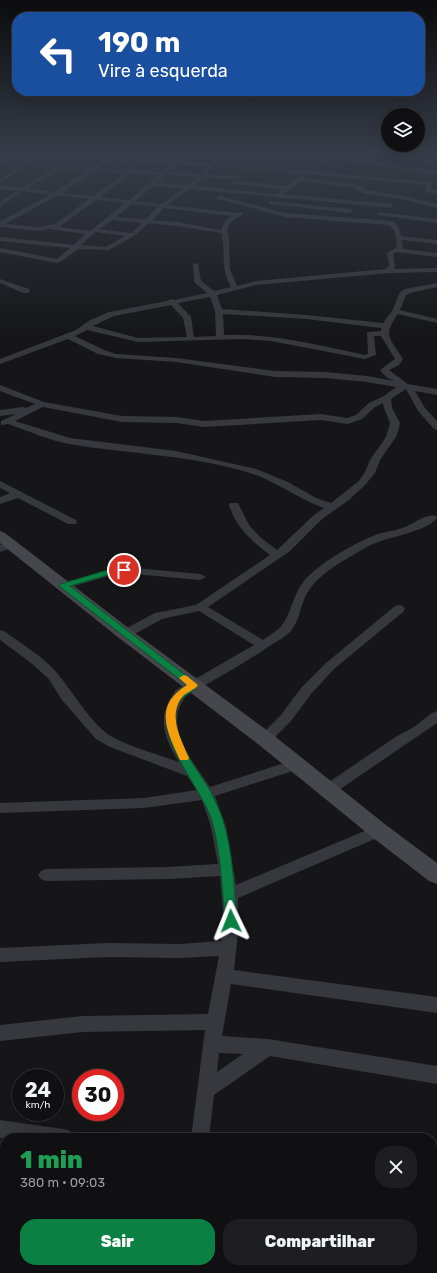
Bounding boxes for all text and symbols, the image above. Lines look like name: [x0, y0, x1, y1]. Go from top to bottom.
text: 190 m: [98, 26, 181, 59]
icon: left: [32, 28, 84, 80]
text: Vire à esquerda: [98, 60, 228, 82]
map controls: [381, 108, 425, 152]
button: layers: [381, 108, 425, 152]
pin: [107, 553, 141, 587]
icon: arrive: [113, 559, 135, 581]
position arrow: [210, 900, 252, 942]
speed limit sign: 30: [72, 1069, 124, 1121]
text: 24: [25, 1078, 51, 1102]
text: km/h: [26, 1099, 50, 1111]
text: 1 min: [20, 1146, 83, 1174]
button: close: [375, 1146, 417, 1188]
text: 380 m · 09:03: [20, 1175, 105, 1190]
button: Sair: [20, 1219, 215, 1265]
button: Compartilhar: [223, 1219, 417, 1265]

